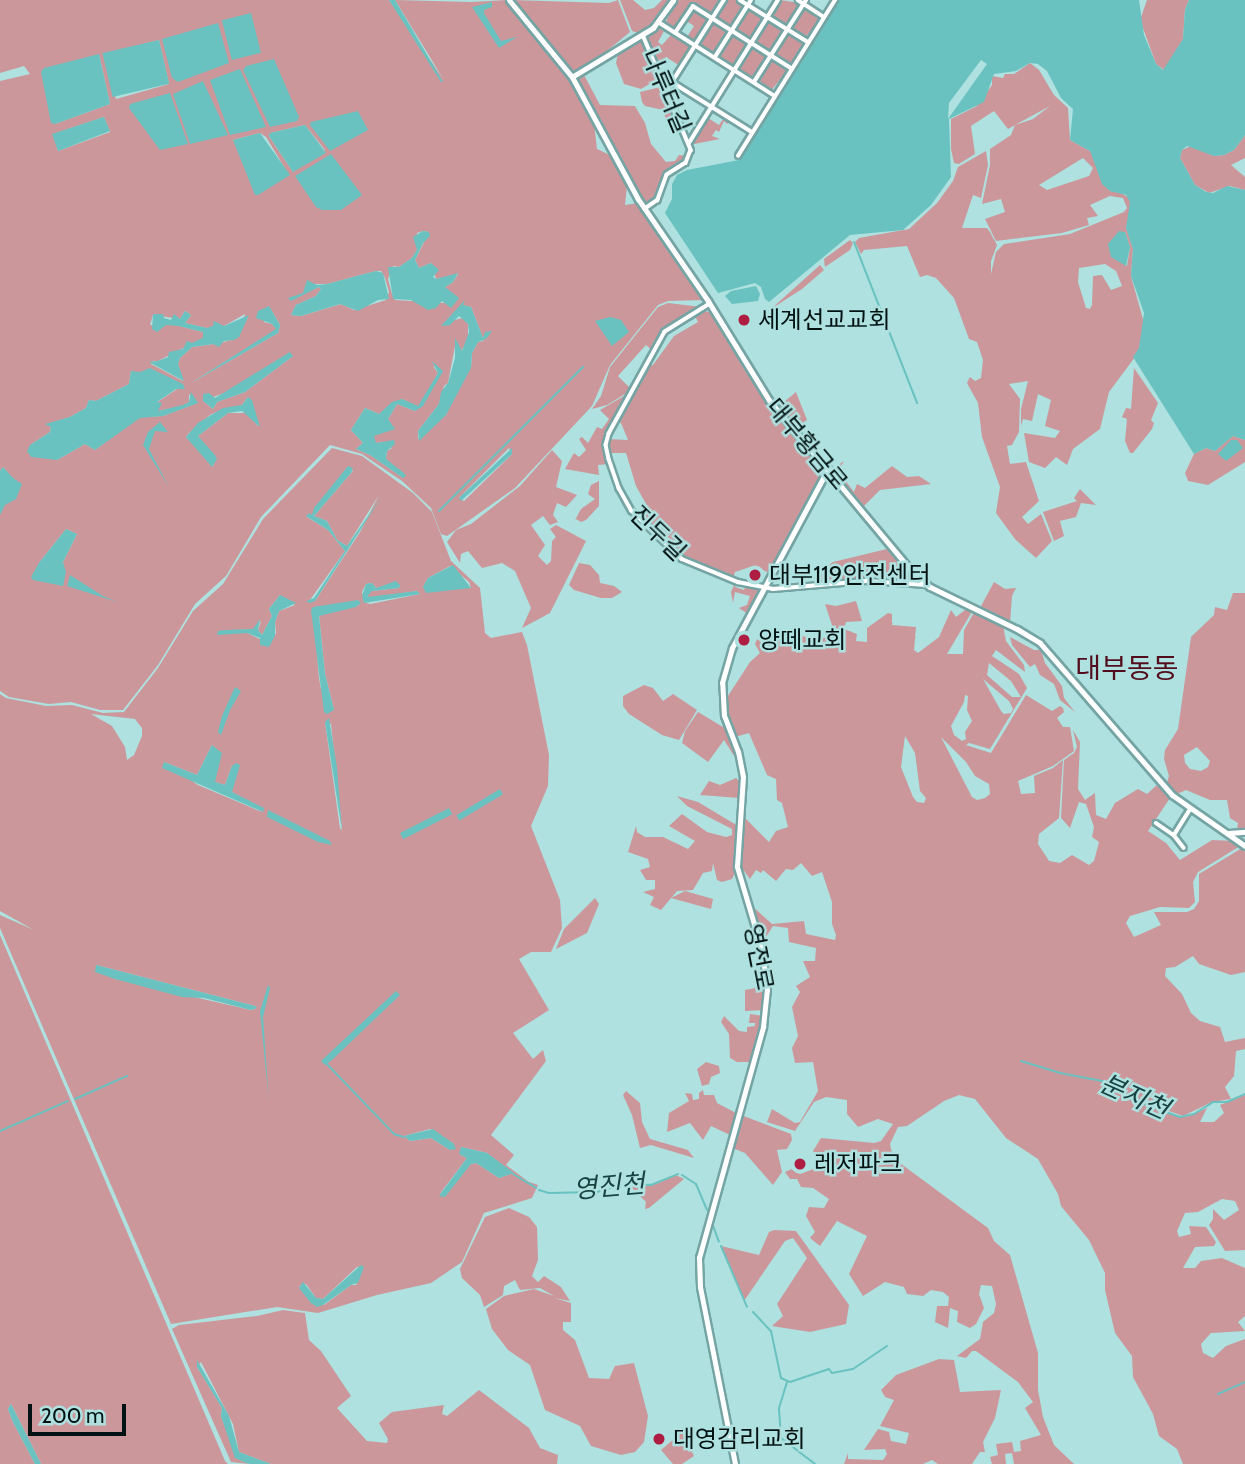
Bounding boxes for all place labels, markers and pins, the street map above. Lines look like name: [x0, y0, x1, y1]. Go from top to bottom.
place label: 세계선교교회: [758, 306, 890, 334]
marker: 세계선교교회: [736, 312, 752, 328]
place label: 대부119안전센터: [769, 561, 931, 589]
marker: 대부119안전센터: [747, 567, 763, 583]
place label: 양떼교회: [758, 626, 846, 654]
marker: 양떼교회: [736, 632, 752, 648]
place label: 레저파크: [814, 1150, 902, 1178]
marker: 레저파크: [792, 1156, 808, 1172]
place label: 대영감리교회: [673, 1425, 805, 1453]
marker: 대영감리교회: [651, 1431, 667, 1447]

